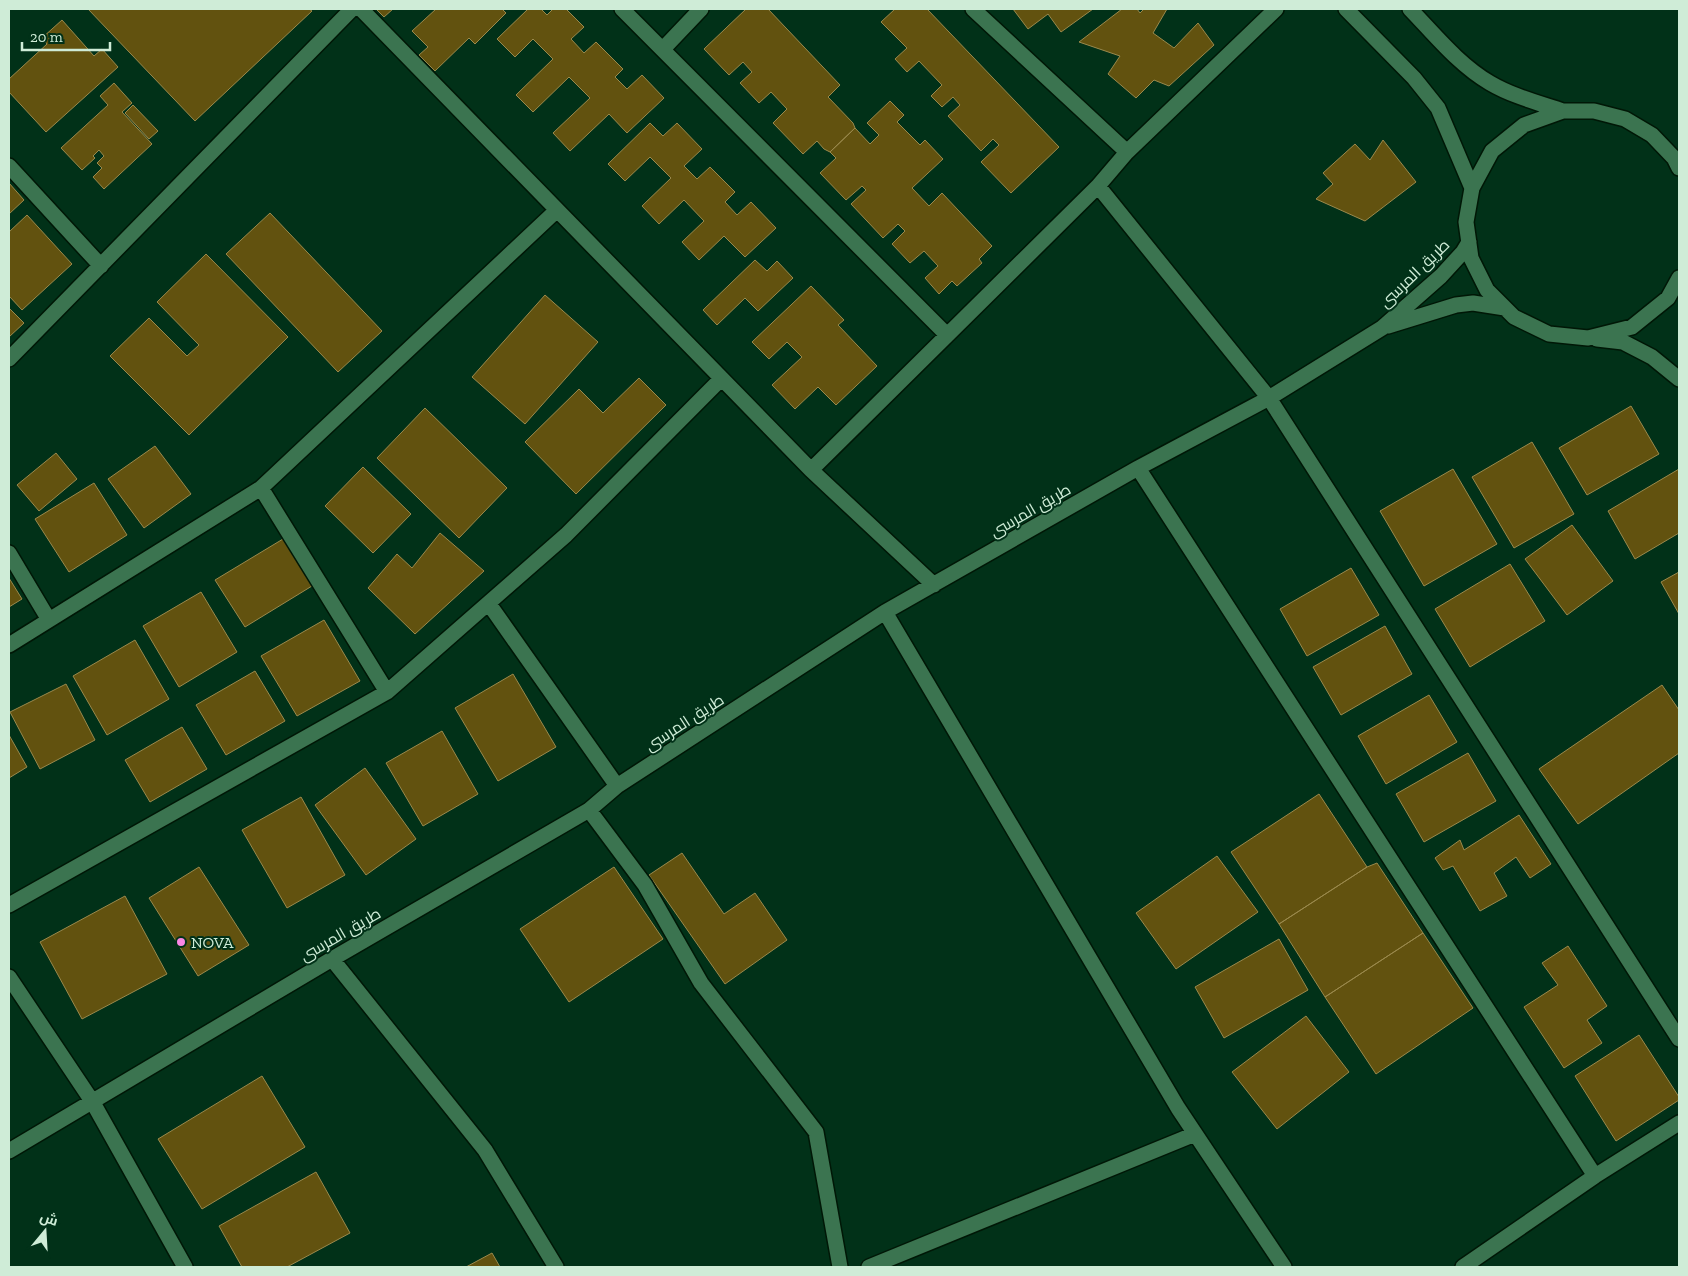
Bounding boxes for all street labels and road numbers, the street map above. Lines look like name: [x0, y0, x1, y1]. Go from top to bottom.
street label: طريق المرسى: [1375, 235, 1454, 312]
street label: طريق المرسى: [986, 480, 1075, 542]
street label: طريق المرسى: [641, 690, 728, 756]
street label: طريق المرسى: [296, 904, 385, 966]

